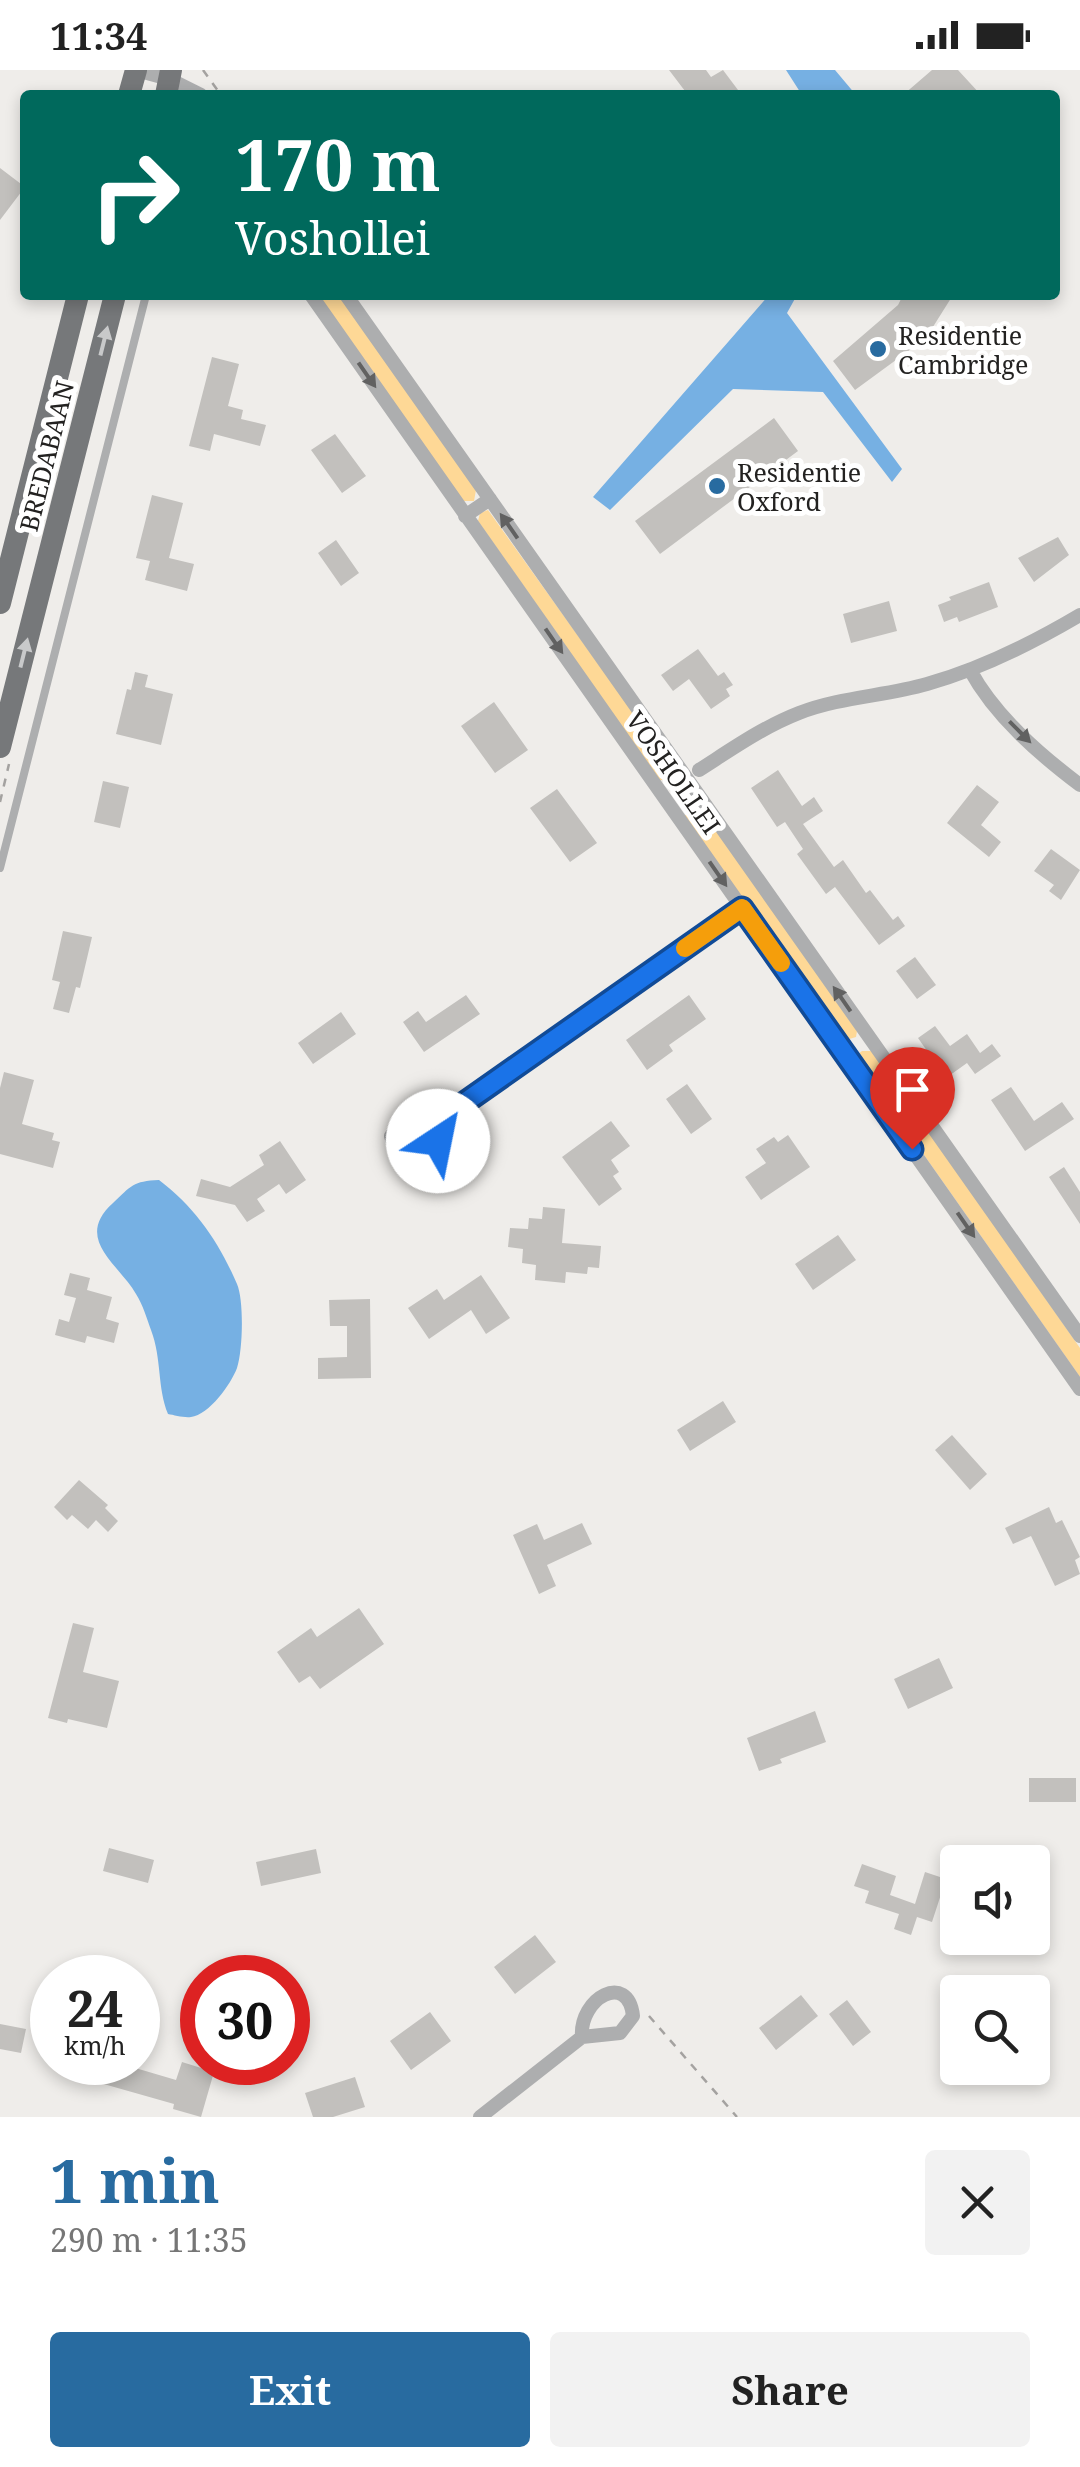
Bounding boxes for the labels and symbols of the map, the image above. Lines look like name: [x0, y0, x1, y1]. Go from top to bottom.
place label: Residentie Cambridge: [898, 318, 1028, 381]
one-way arrow: [96, 325, 112, 356]
marker: Residentie Cambridge: [867, 338, 889, 360]
one-way arrow: [357, 362, 376, 388]
street label: BREDABAAN: [11, 377, 81, 535]
place label: Residentie Oxford: [737, 455, 861, 518]
marker: Residentie Oxford: [706, 475, 728, 497]
one-way arrow: [500, 513, 519, 540]
one-way arrow: [543, 628, 563, 654]
one-way arrow: [17, 637, 32, 668]
street label: VOSHOLLEI: [619, 704, 729, 840]
one-way arrow: [1008, 720, 1032, 744]
one-way arrow: [708, 860, 727, 887]
one-way arrow: [833, 986, 852, 1012]
pin: [870, 1047, 955, 1150]
position arrow: [386, 1089, 490, 1193]
one-way arrow: [956, 1212, 975, 1239]
speed limit sign: 30: [180, 1955, 310, 2085]

